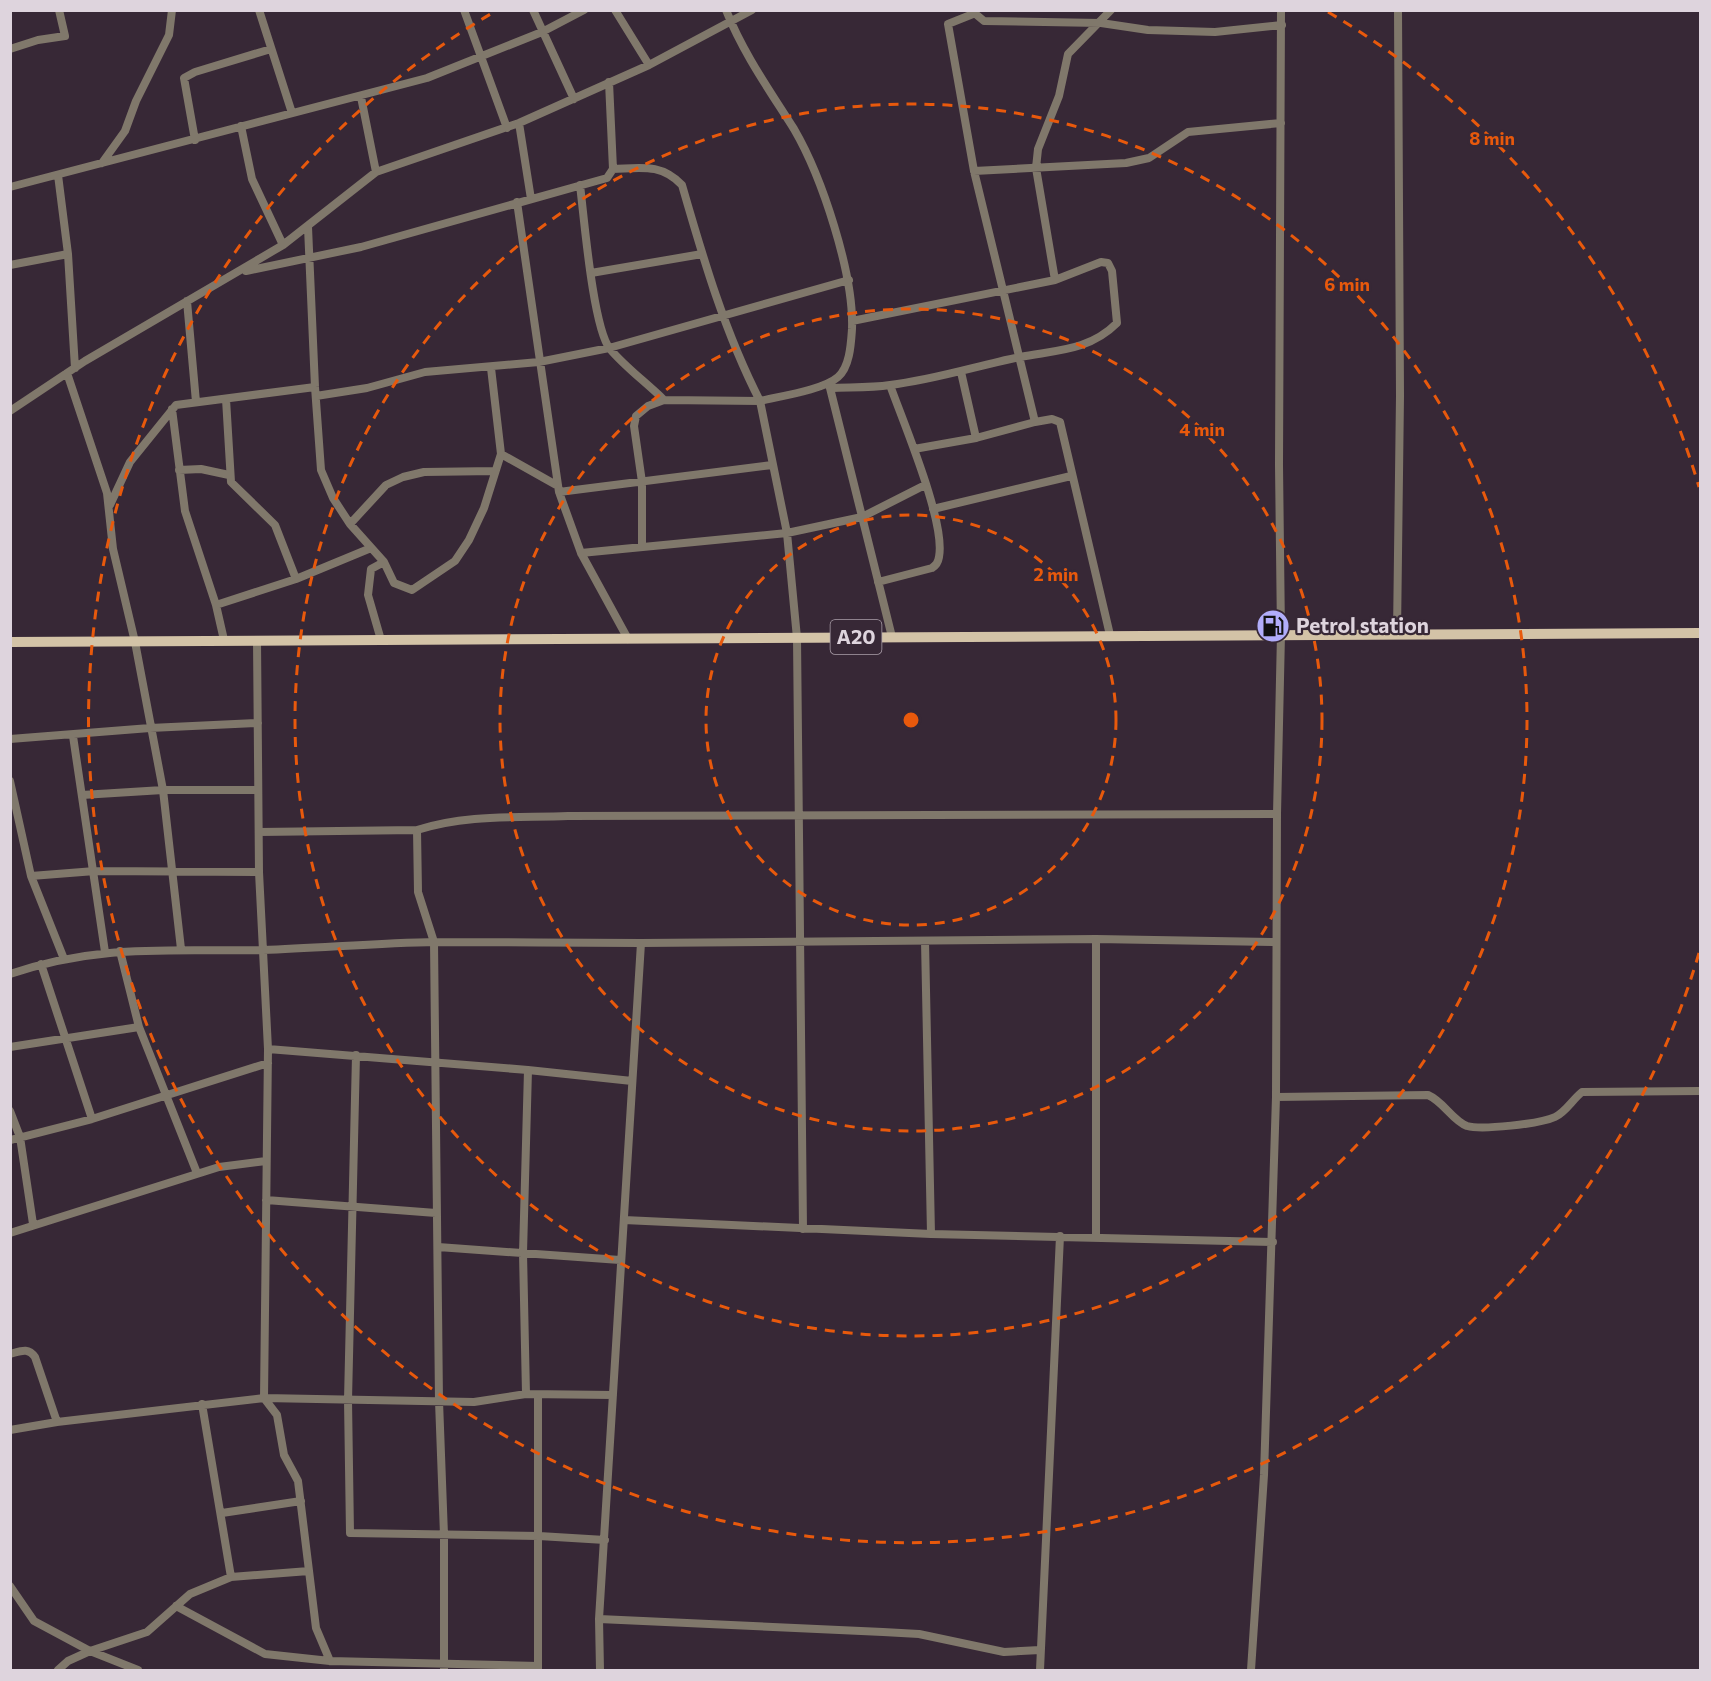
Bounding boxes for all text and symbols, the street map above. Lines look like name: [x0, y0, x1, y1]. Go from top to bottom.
text: 8 min: [1469, 127, 1515, 149]
text: 6 min: [1324, 273, 1370, 295]
text: 4 min: [1179, 418, 1225, 440]
text: 2 min: [1034, 563, 1078, 585]
fuel station icon: Petrol station: [1255, 608, 1291, 644]
place label: Petrol station: [1296, 612, 1429, 637]
road number: A20: [830, 620, 882, 654]
centre of rings: [901, 710, 921, 730]

